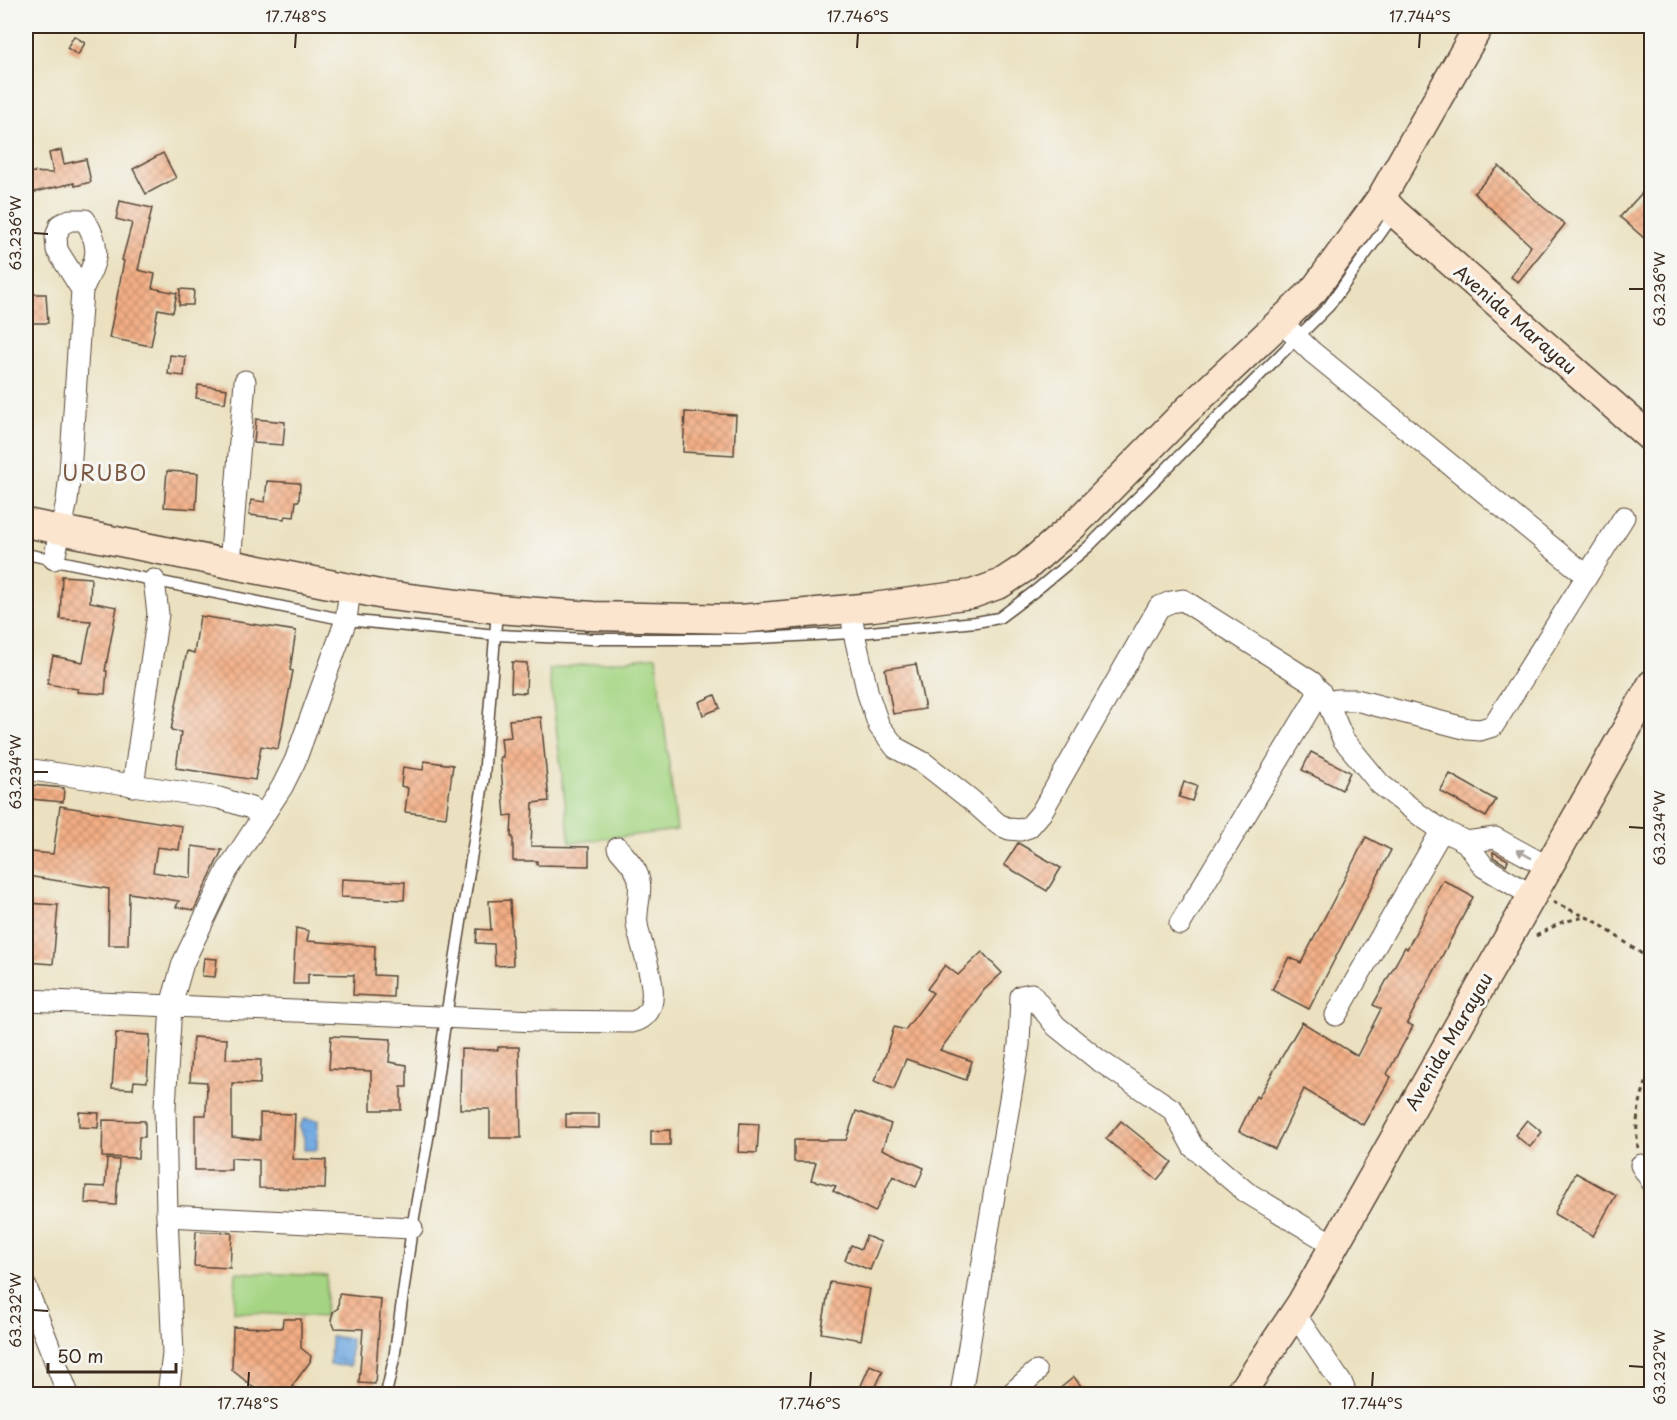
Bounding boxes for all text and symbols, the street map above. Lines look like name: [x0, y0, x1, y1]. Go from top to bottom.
text: 17.748°S: [265, 4, 327, 27]
text: 17.746°S: [827, 4, 889, 27]
text: 17.744°S: [1389, 4, 1451, 27]
text: 63.236°W: [3, 195, 26, 270]
text: 63.236°W: [1647, 251, 1670, 326]
street label: Avenida Marayau: [1448, 258, 1584, 380]
district label: URUBO: [62, 456, 148, 488]
text: 63.234°W: [3, 734, 26, 810]
text: 63.234°W: [1647, 790, 1670, 866]
one-way arrow: [1516, 849, 1533, 859]
street label: Avenida Marayau: [1397, 967, 1499, 1115]
text: 63.232°W: [3, 1272, 26, 1348]
text: 63.232°W: [1647, 1329, 1670, 1405]
scale bar: [48, 1336, 176, 1374]
text: 50 m: [57, 1342, 104, 1369]
text: 17.748°S: [217, 1391, 279, 1414]
text: 17.746°S: [779, 1391, 841, 1414]
text: 17.744°S: [1341, 1391, 1403, 1414]

